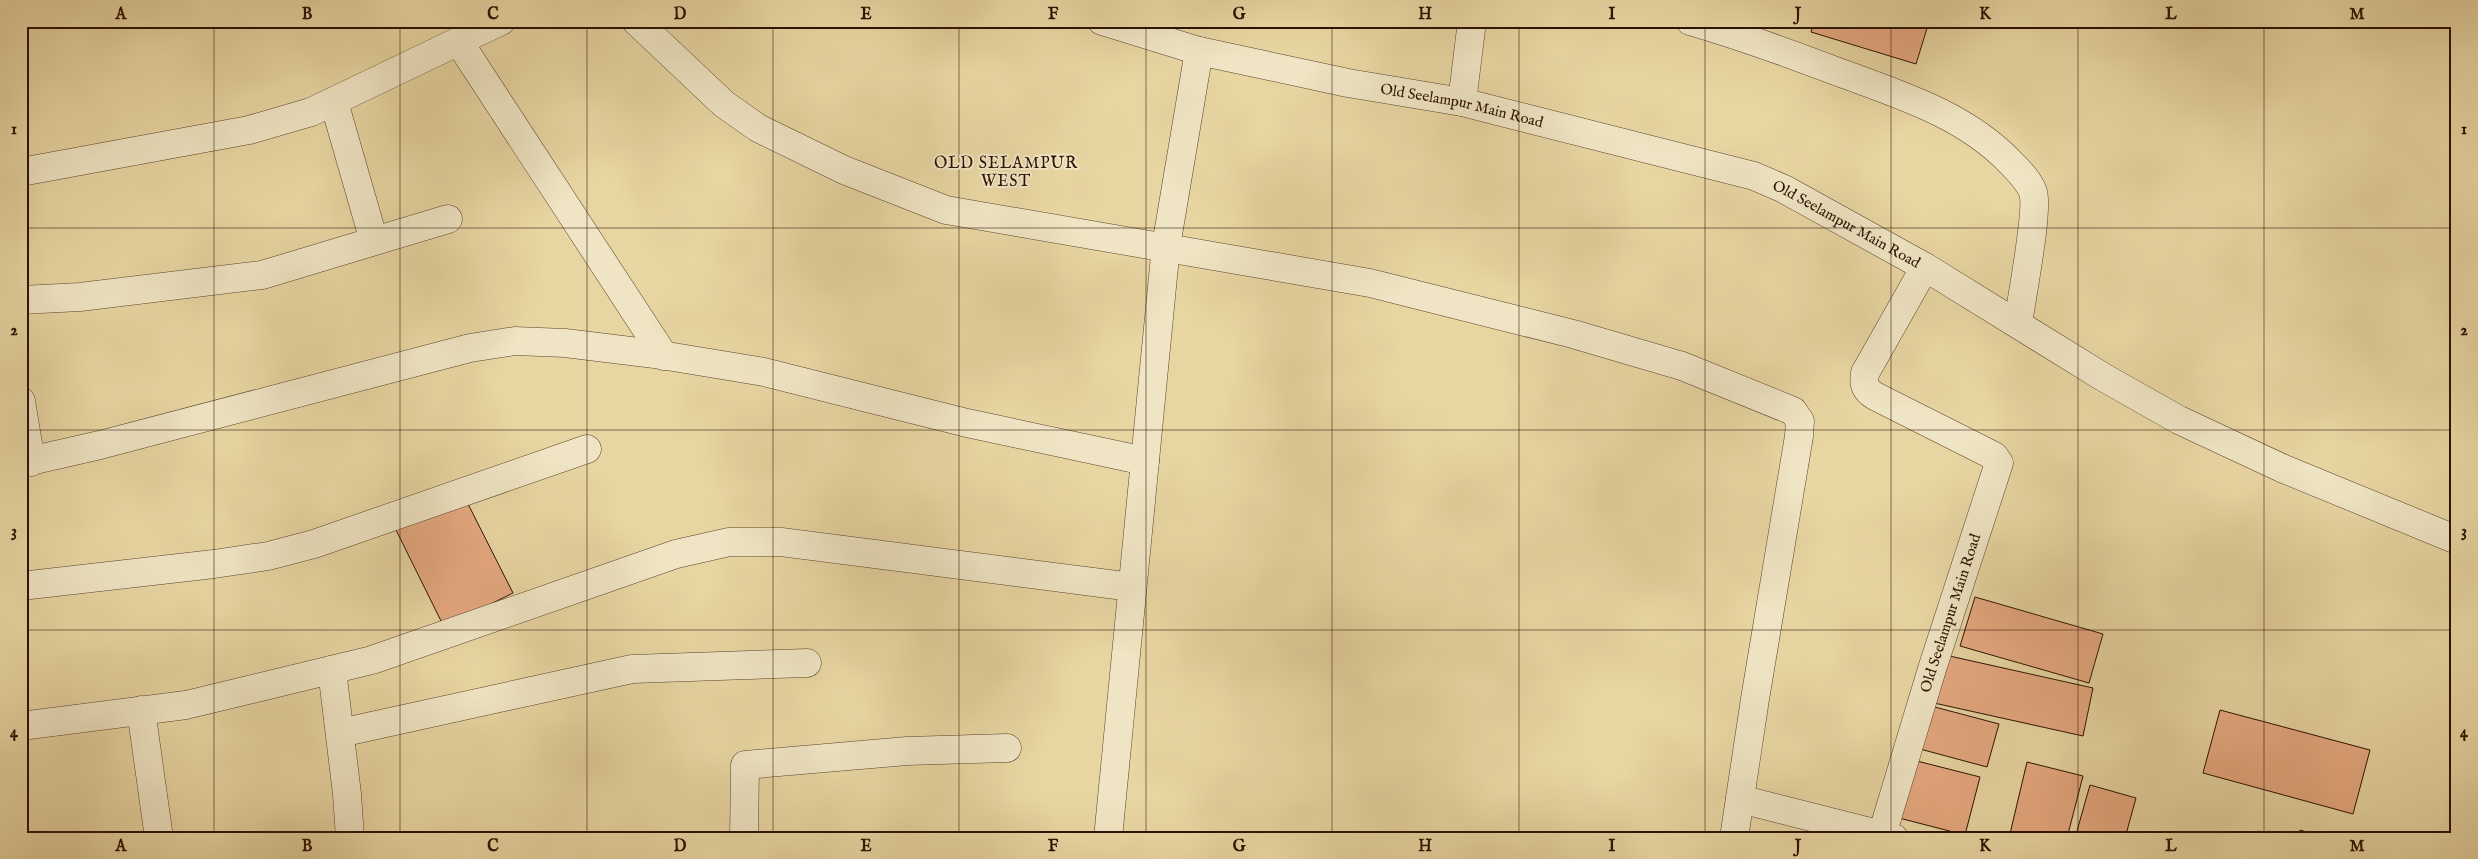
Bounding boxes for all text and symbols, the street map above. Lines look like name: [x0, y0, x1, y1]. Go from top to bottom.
text: A: [115, 5, 128, 25]
text: B: [302, 5, 313, 25]
text: C: [487, 5, 499, 25]
text: D: [674, 5, 687, 25]
text: E: [860, 5, 872, 25]
text: F: [1048, 5, 1059, 25]
text: G: [1233, 5, 1246, 25]
text: H: [1418, 5, 1432, 25]
text: I: [1609, 5, 1616, 25]
text: J: [1793, 5, 1802, 25]
text: K: [1979, 5, 1992, 25]
text: L: [2165, 5, 2177, 25]
text: M: [2349, 5, 2365, 25]
street label: Old Seelampur Main Road: [1379, 80, 1546, 132]
text: 1: [11, 120, 17, 140]
text: 1: [2461, 120, 2467, 140]
district label: OLD SELAMPUR WEST: [934, 154, 1078, 192]
street label: Old Seelampur Main Road: [1770, 176, 1924, 273]
text: 2: [10, 321, 18, 341]
text: 2: [2460, 321, 2468, 341]
text: 3: [11, 522, 17, 542]
text: 3: [2461, 522, 2467, 542]
street label: Old Seelampur Main Road: [1916, 530, 1985, 695]
text: 4: [10, 723, 19, 743]
text: 4: [2460, 723, 2469, 743]
text: A: [115, 837, 128, 857]
text: B: [302, 837, 313, 857]
text: C: [487, 837, 499, 857]
text: D: [674, 837, 687, 857]
text: E: [860, 837, 872, 857]
text: F: [1048, 837, 1059, 857]
text: G: [1233, 837, 1246, 857]
text: H: [1418, 837, 1432, 857]
text: I: [1609, 837, 1616, 857]
text: J: [1793, 837, 1802, 857]
text: K: [1979, 837, 1992, 857]
text: L: [2165, 837, 2177, 857]
text: M: [2349, 837, 2365, 857]

